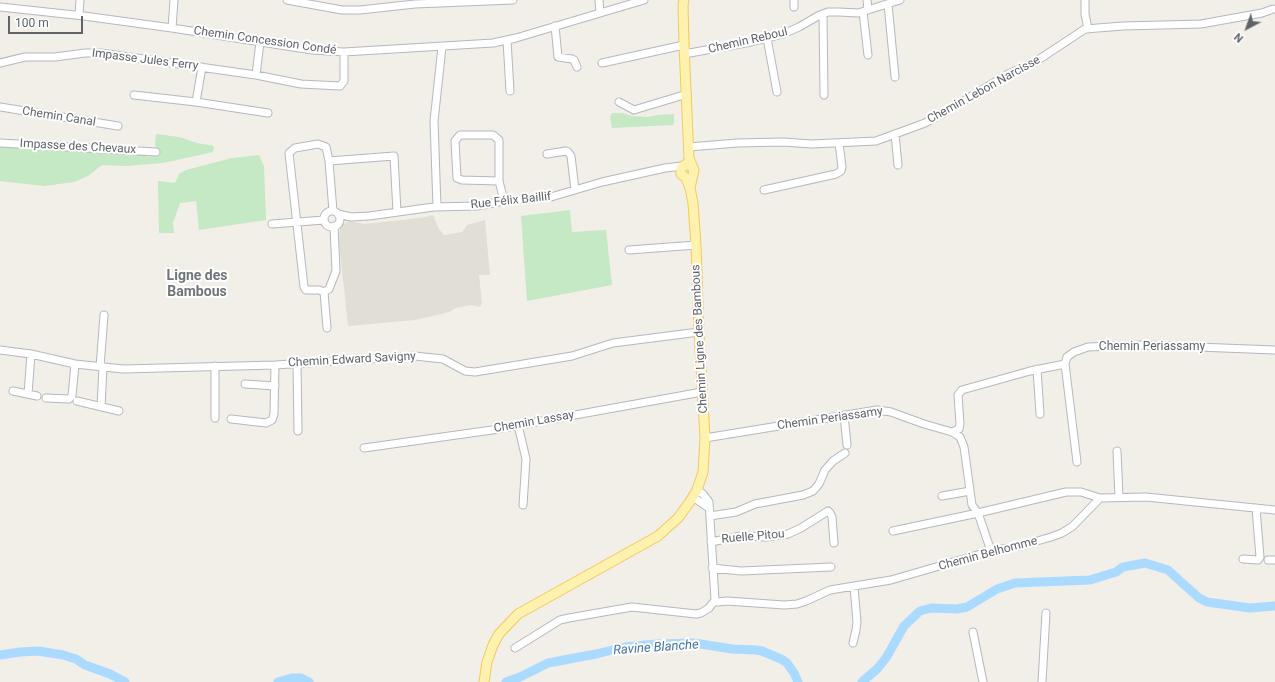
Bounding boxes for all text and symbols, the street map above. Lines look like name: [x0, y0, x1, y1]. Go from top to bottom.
scale bar: [10, 8, 85, 34]
north arrow: [1227, 8, 1267, 48]
text: 100 m: [15, 16, 49, 30]
street label: Chemin Concession Condé: [193, 24, 337, 58]
street label: Chemin Reboul: [707, 25, 789, 57]
text: N: [1232, 30, 1246, 45]
street label: Impasse Jules Ferry: [91, 46, 199, 74]
street label: Chemin Lebon Narcisse: [925, 53, 1043, 127]
street label: Chemin Canal: [21, 104, 97, 130]
street label: Impasse des Chevaux: [19, 137, 137, 157]
street label: Rue Félix Baillif: [470, 190, 552, 212]
street label: Chemin Ligne des Bambous: [689, 264, 711, 414]
district label: Ligne des Bambous: [167, 268, 227, 300]
street label: Chemin Periassamy: [1099, 340, 1205, 354]
street label: Chemin Edward Savigny: [288, 349, 416, 371]
street label: Chemin Periassamy: [776, 404, 884, 434]
street label: Chemin Lassay: [493, 408, 575, 436]
street label: Ruelle Pitou: [721, 527, 785, 547]
street label: Chemin Belhomme: [937, 534, 1039, 574]
water label: Ravine Blanche: [613, 637, 699, 659]

